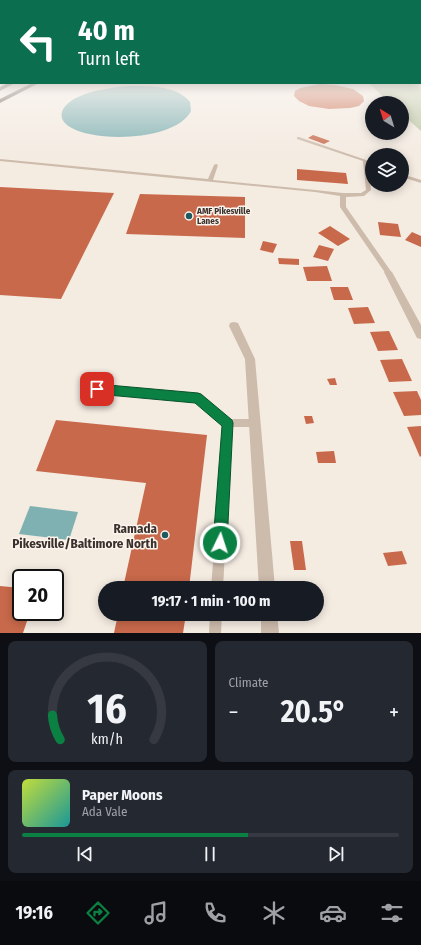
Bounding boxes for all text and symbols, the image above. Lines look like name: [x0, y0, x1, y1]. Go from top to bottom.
text: 40 m: [78, 14, 135, 47]
icon: left: [12, 16, 64, 68]
text: Turn left: [78, 48, 140, 70]
north arrow: [365, 96, 409, 140]
map controls: [365, 96, 409, 192]
button: layers: [365, 148, 409, 192]
place label: AMF Pikesville Lanes: [196, 206, 251, 226]
marker: AMF Pikesville Lanes: [184, 211, 194, 221]
pin: [80, 372, 114, 406]
icon: arrive: [86, 378, 108, 400]
place label: Ramada Pikesville/Baltimore North: [12, 521, 158, 551]
position arrow: [199, 522, 241, 564]
marker: Ramada Pikesville/Baltimore North: [160, 530, 170, 540]
speed limit sign: 20: [12, 569, 64, 621]
text: 19:17 · 1 min · 100 m: [151, 592, 271, 610]
text: Climate: [229, 675, 269, 690]
text: 16: [88, 683, 127, 733]
text: 20.5°: [281, 694, 347, 730]
text: −: [229, 699, 238, 726]
text: +: [389, 699, 399, 726]
text: km/h: [91, 730, 123, 747]
text: Paper Moons: [82, 786, 163, 804]
text: Ada Vale: [82, 804, 127, 819]
icon: previous: [74, 843, 96, 865]
icon: pause: [199, 843, 221, 865]
icon: next: [325, 843, 347, 865]
icon: directions: [84, 899, 112, 927]
icon: music: [142, 899, 170, 927]
icon: phone: [201, 899, 229, 927]
icon: climate: [260, 899, 288, 927]
icon: car: [319, 899, 347, 927]
icon: filters: [378, 899, 406, 927]
text: 19:16: [15, 902, 53, 924]

